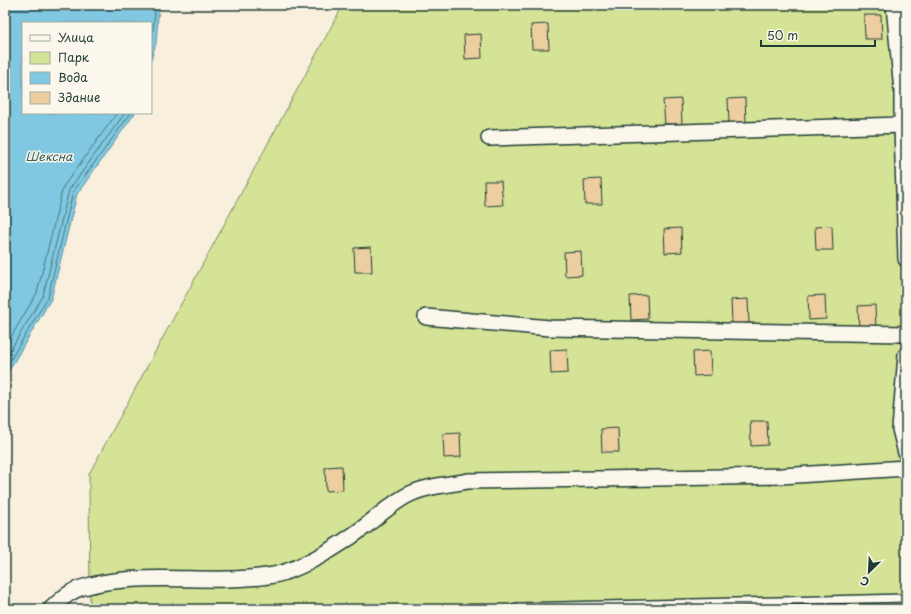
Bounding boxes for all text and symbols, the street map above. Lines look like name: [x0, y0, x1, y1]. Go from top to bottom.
legend: [22, 22, 152, 114]
scale bar: [761, 22, 875, 48]
text: 50 m: [767, 26, 798, 44]
text: Улица: [58, 28, 94, 46]
text: Парк: [58, 48, 90, 66]
text: Вода: [58, 68, 88, 86]
text: Здание: [58, 88, 100, 106]
water label: Шексна: [26, 147, 73, 165]
north arrow: [849, 552, 889, 592]
text: С: [857, 572, 872, 591]

